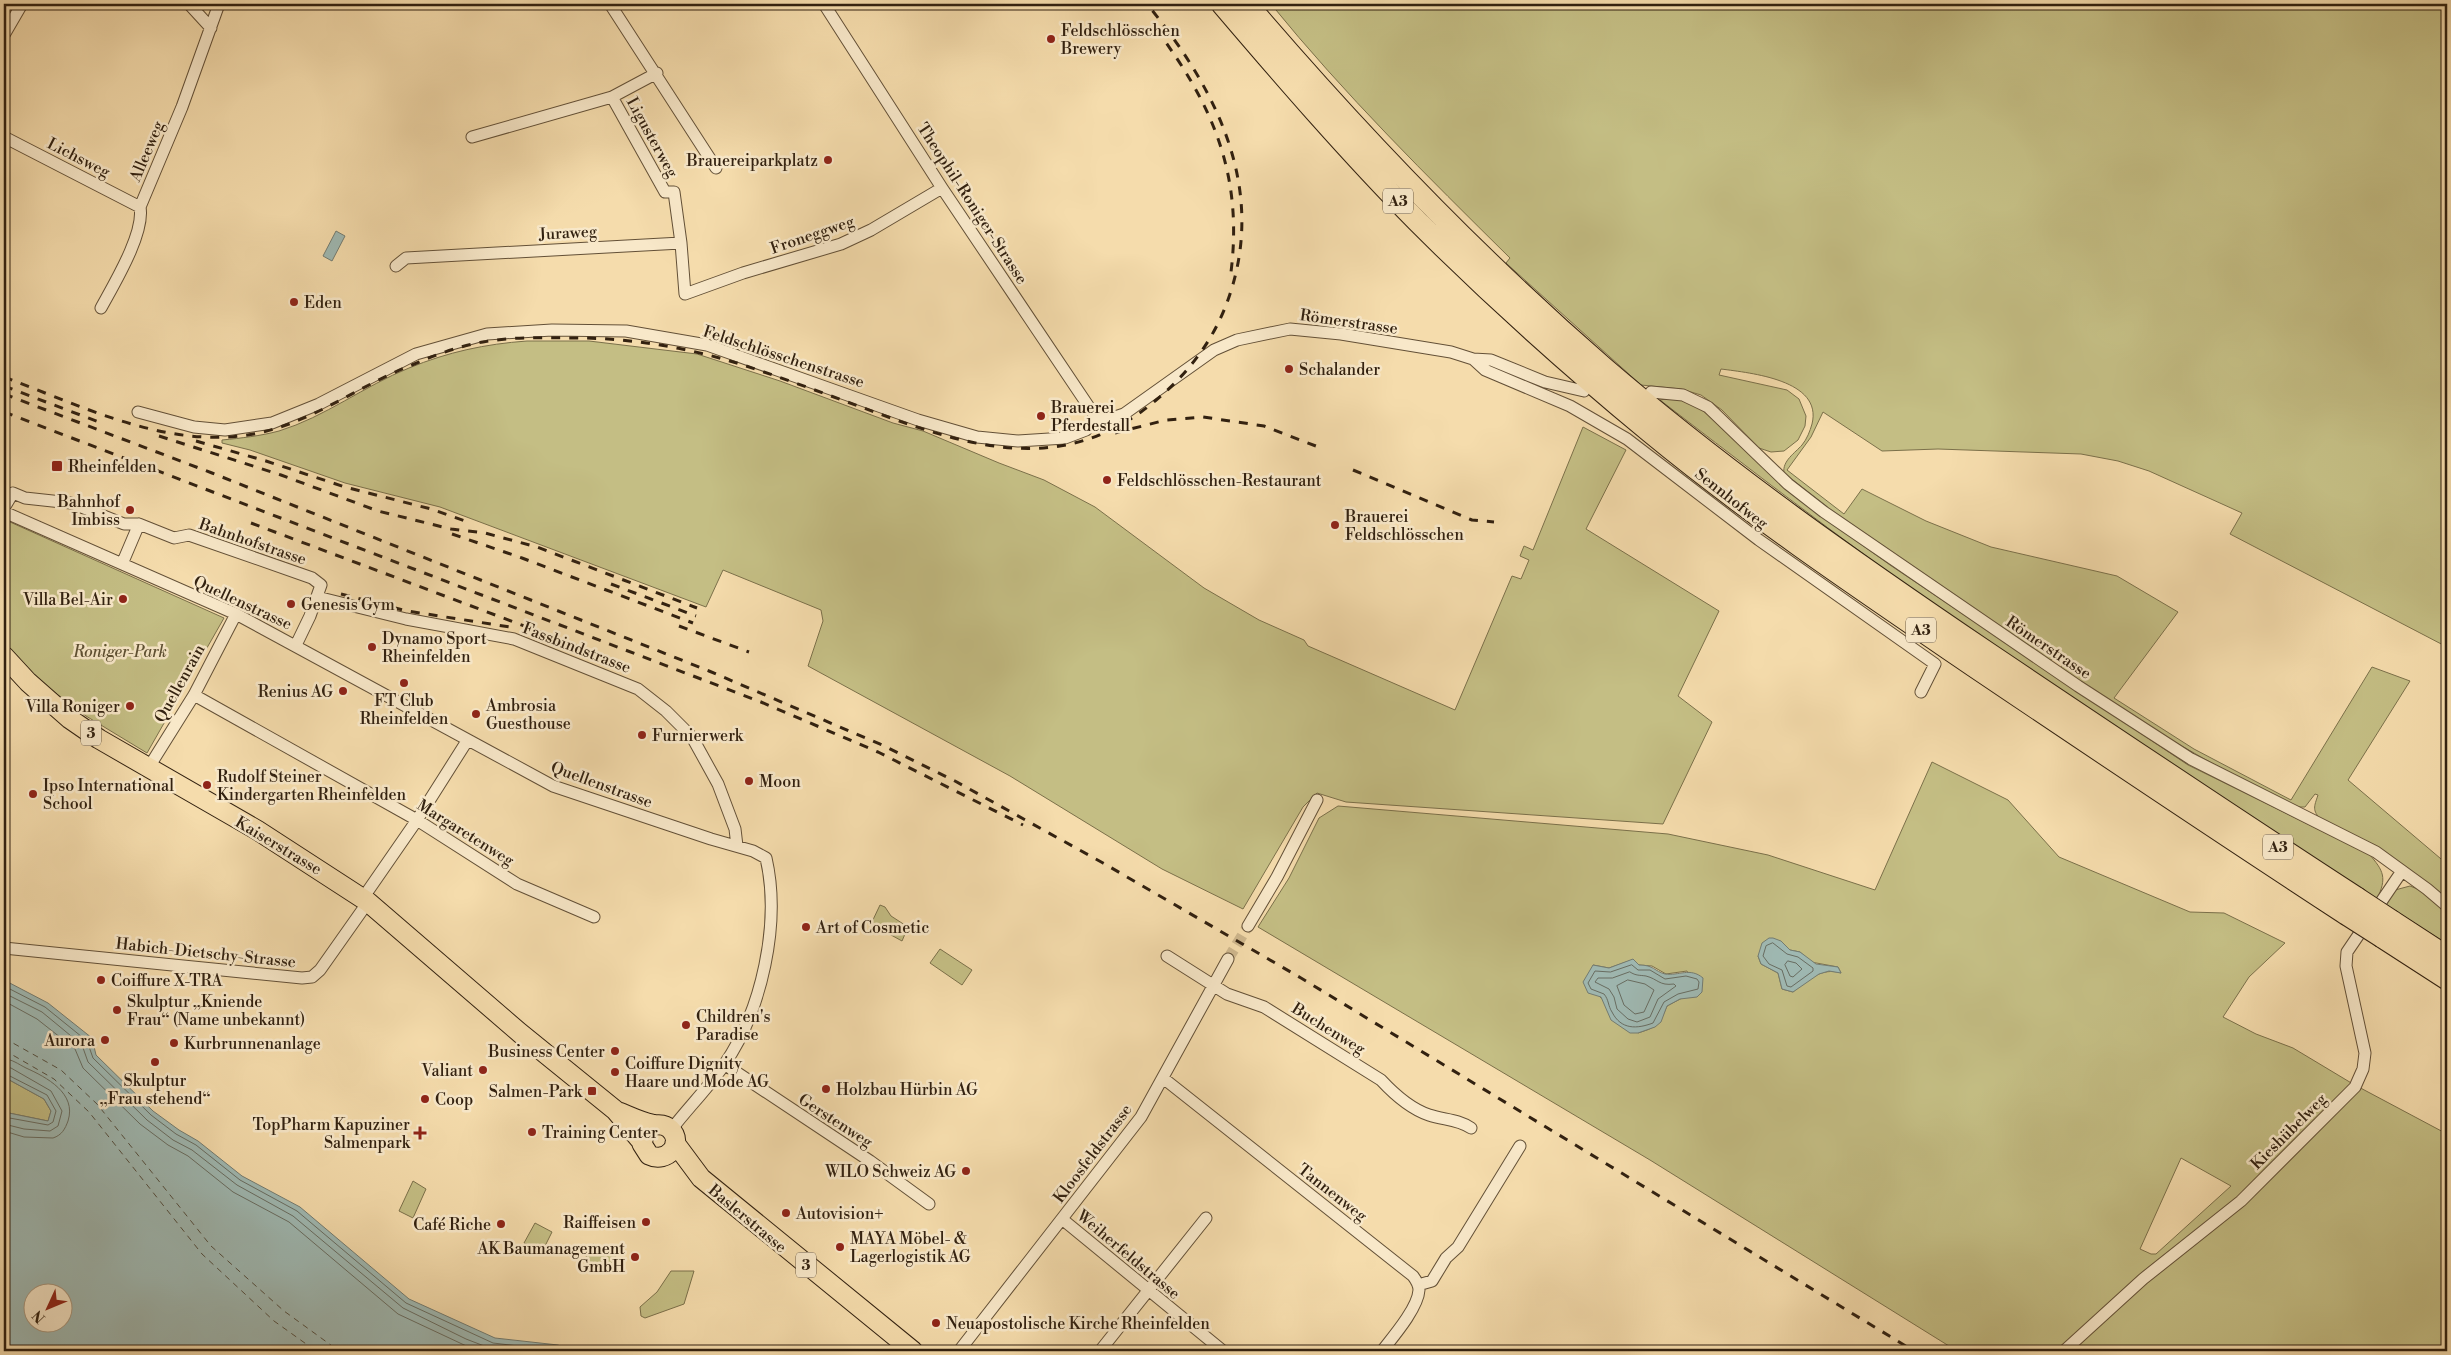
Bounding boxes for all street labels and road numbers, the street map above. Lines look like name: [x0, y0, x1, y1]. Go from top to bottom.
street label: Ligusterweg: [622, 94, 683, 182]
street label: Alleeweg: [125, 117, 169, 186]
street label: Theophil-Roniger-Strasse: [913, 119, 1032, 288]
street label: Lichsweg: [44, 134, 114, 183]
road number: A3: [1383, 188, 1413, 214]
street label: Froneggweg: [768, 211, 858, 259]
street label: Juraweg: [537, 221, 598, 245]
street label: Römerstrasse: [1299, 305, 1399, 339]
street label: Feldschlösschenstrasse: [700, 321, 867, 393]
street label: Sennhofweg: [1691, 464, 1773, 534]
street label: Bahnhofstrasse: [195, 514, 309, 570]
street label: Quellenstrasse: [190, 571, 295, 635]
street label: Römerstrasse: [2002, 612, 2095, 684]
street label: Fassbindstrasse: [520, 618, 634, 678]
road number: A3: [1906, 618, 1936, 642]
street label: Quellenrain: [150, 640, 210, 726]
road number: 3: [81, 720, 101, 746]
street label: Quellenstrasse: [548, 757, 655, 813]
street label: Margaretenweg: [413, 795, 518, 871]
street label: Kaiserstrasse: [232, 812, 325, 880]
road number: A3: [2263, 834, 2293, 860]
street label: Habich-Dietschy-Strasse: [115, 934, 297, 972]
street label: Buchenweg: [1287, 998, 1369, 1060]
street label: Gerstenweg: [795, 1089, 877, 1153]
street label: Kieshübelweg: [2246, 1089, 2332, 1174]
street label: Kloosfeldstrasse: [1049, 1100, 1136, 1207]
street label: Tannenweg: [1294, 1160, 1372, 1226]
street label: Baslerstrasse: [703, 1180, 791, 1257]
street label: Weiherfeldstrasse: [1072, 1205, 1184, 1304]
road number: 3: [796, 1252, 816, 1278]

